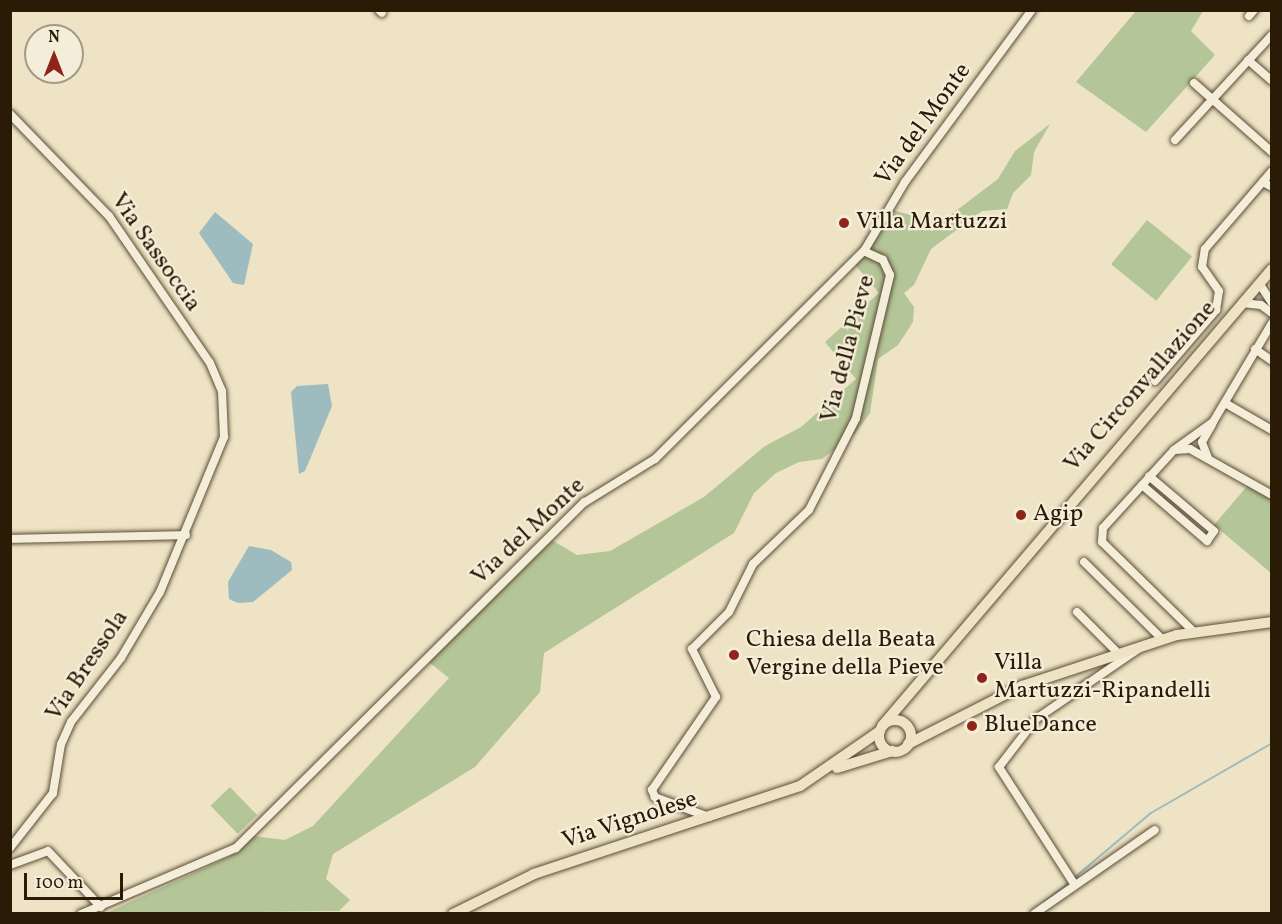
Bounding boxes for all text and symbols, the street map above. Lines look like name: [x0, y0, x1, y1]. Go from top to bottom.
north arrow: [24, 24, 84, 84]
text: N: [48, 27, 60, 49]
street label: Via del Monte: [870, 58, 978, 192]
street label: Via Sassoccia: [104, 188, 206, 318]
place label: Villa Martuzzi: [856, 209, 1007, 237]
marker: Villa Martuzzi: [837, 216, 851, 230]
street label: Via della Pieve: [816, 272, 882, 426]
street label: Via Circonvallazione: [1059, 295, 1223, 479]
street label: Via del Monte: [466, 472, 592, 592]
place label: Agip: [1033, 501, 1083, 529]
marker: Agip: [1014, 508, 1028, 522]
street label: Via Bressola: [40, 605, 136, 727]
place label: Chiesa della Beata Vergine della Pieve: [746, 627, 944, 683]
marker: Chiesa della Beata Vergine della Pieve: [727, 648, 741, 662]
place label: Villa Martuzzi-Ripandelli: [994, 650, 1211, 706]
marker: Villa Martuzzi-Ripandelli: [975, 671, 989, 685]
place label: BlueDance: [984, 712, 1097, 740]
marker: BlueDance: [965, 719, 979, 733]
street label: Via Vignolese: [558, 786, 702, 856]
scale bar: [27, 861, 126, 899]
text: 100 m: [35, 871, 84, 896]

